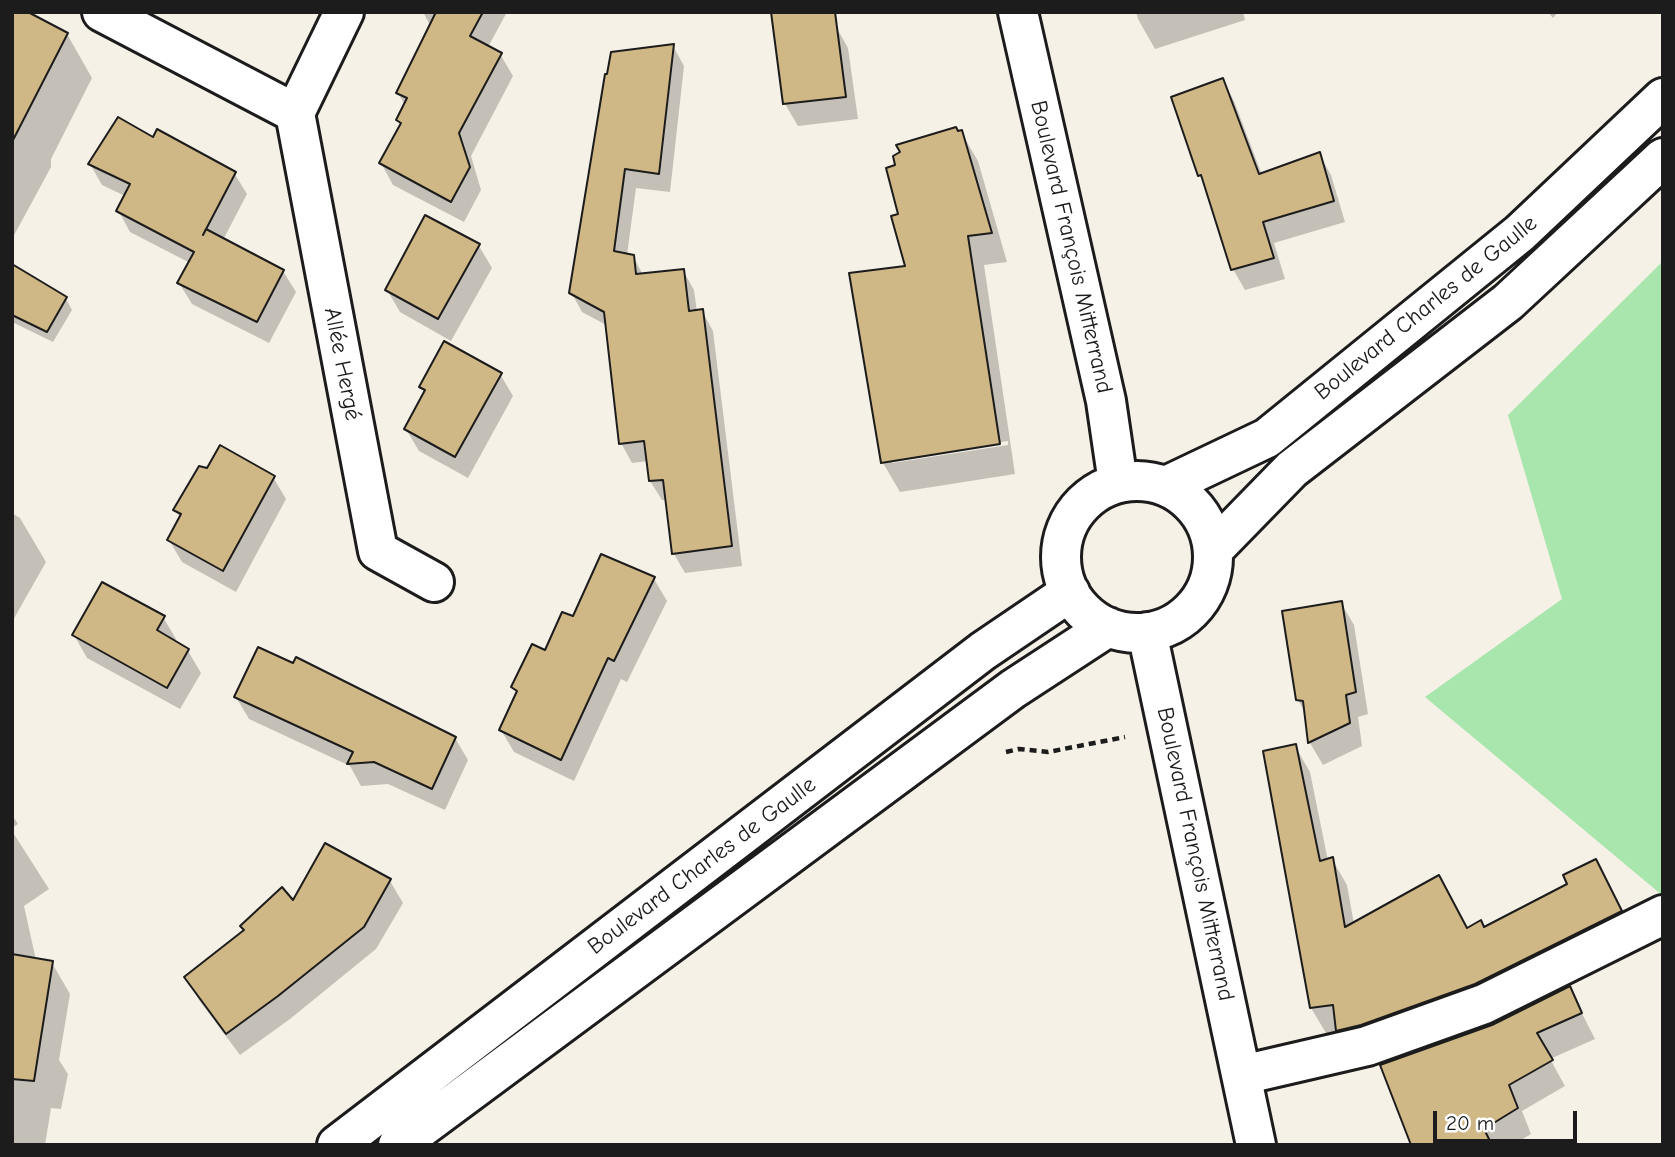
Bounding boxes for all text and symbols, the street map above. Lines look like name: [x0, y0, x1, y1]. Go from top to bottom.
street label: Boulevard François Mitterrand: [1024, 98, 1118, 396]
street label: Boulevard Charles de Gaulle: [1309, 210, 1543, 406]
street label: Allée Hergé: [318, 305, 366, 423]
street label: Boulevard François Mitterrand: [1150, 705, 1240, 1003]
street label: Boulevard Charles de Gaulle: [583, 771, 821, 961]
scale bar: [1437, 1098, 1580, 1142]
text: 20 m: [1446, 1111, 1494, 1135]

